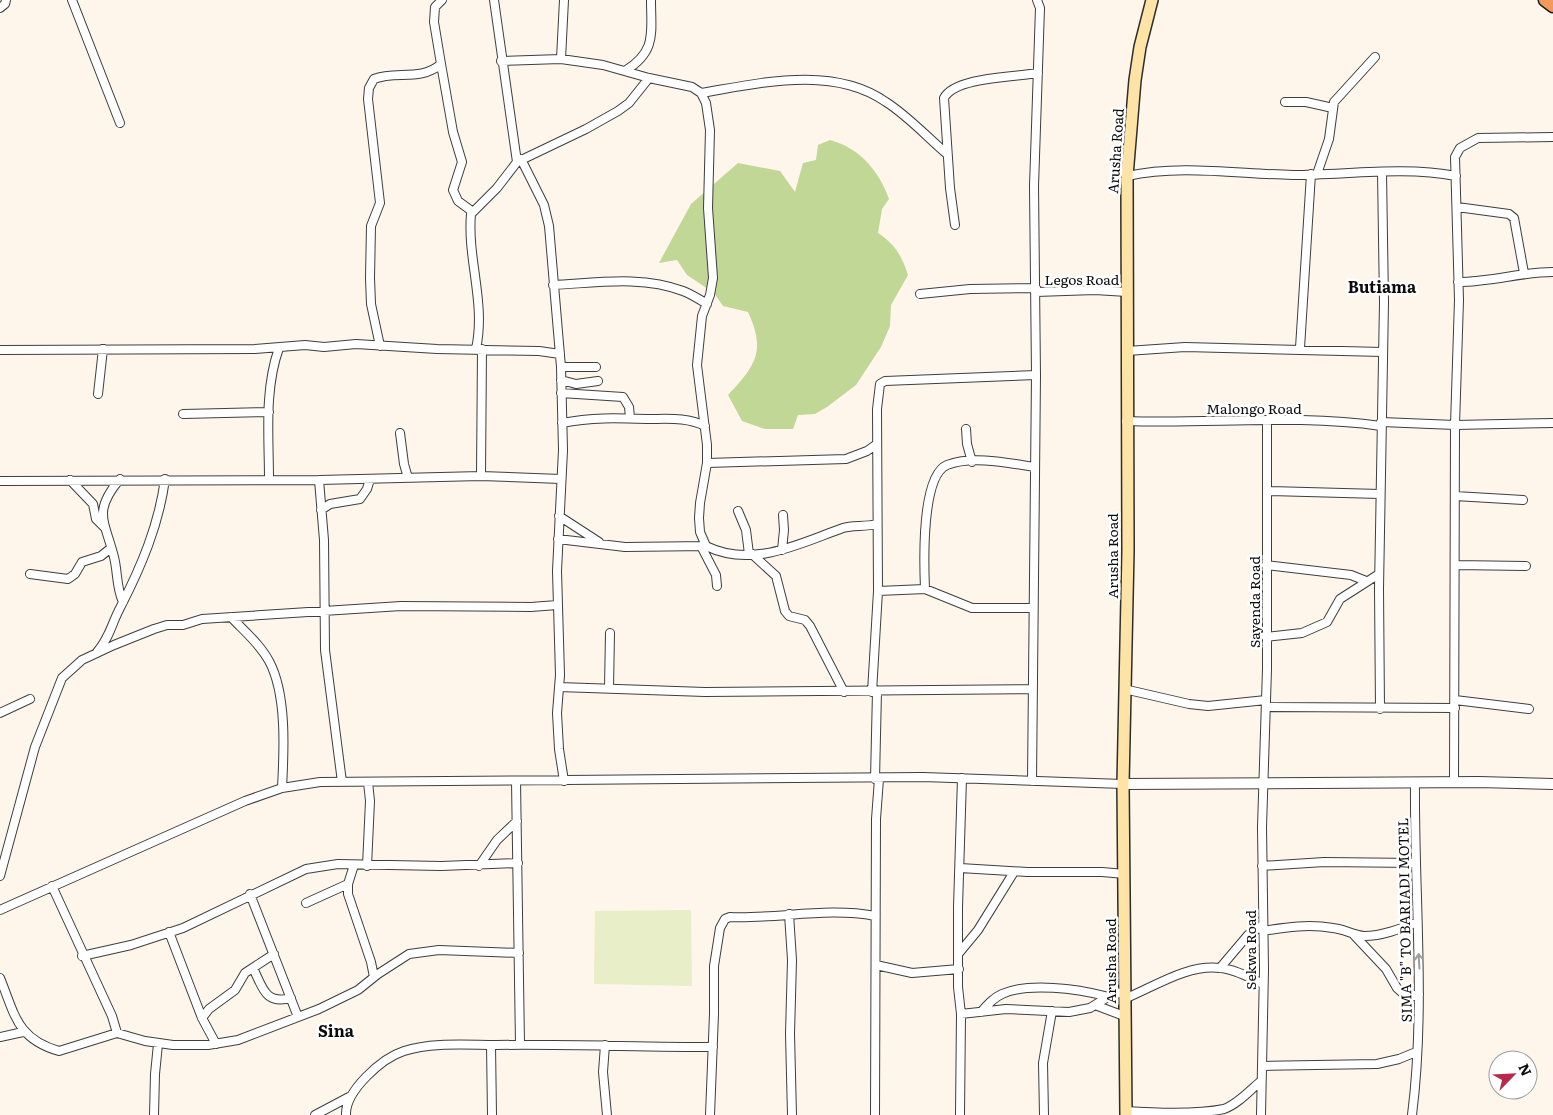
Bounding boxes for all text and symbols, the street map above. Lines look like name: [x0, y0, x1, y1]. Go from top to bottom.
street label: Arusha Road: [1102, 107, 1128, 194]
street label: Legos Road: [1045, 269, 1120, 289]
district label: Butiama: [1348, 274, 1417, 298]
street label: Malongo Road: [1206, 398, 1302, 418]
street label: Arusha Road: [1102, 513, 1122, 599]
street label: Sayenda Road: [1244, 556, 1264, 648]
street label: SIMA "B" TO BARIADI MOTEL: [1392, 817, 1416, 1022]
street label: Sekwa Road: [1240, 910, 1260, 990]
street label: Arusha Road: [1100, 918, 1120, 1004]
one-way arrow: [1414, 954, 1424, 970]
district label: Sina: [318, 1018, 355, 1042]
north arrow: [1488, 1050, 1538, 1100]
text: N: [1514, 1060, 1537, 1079]

